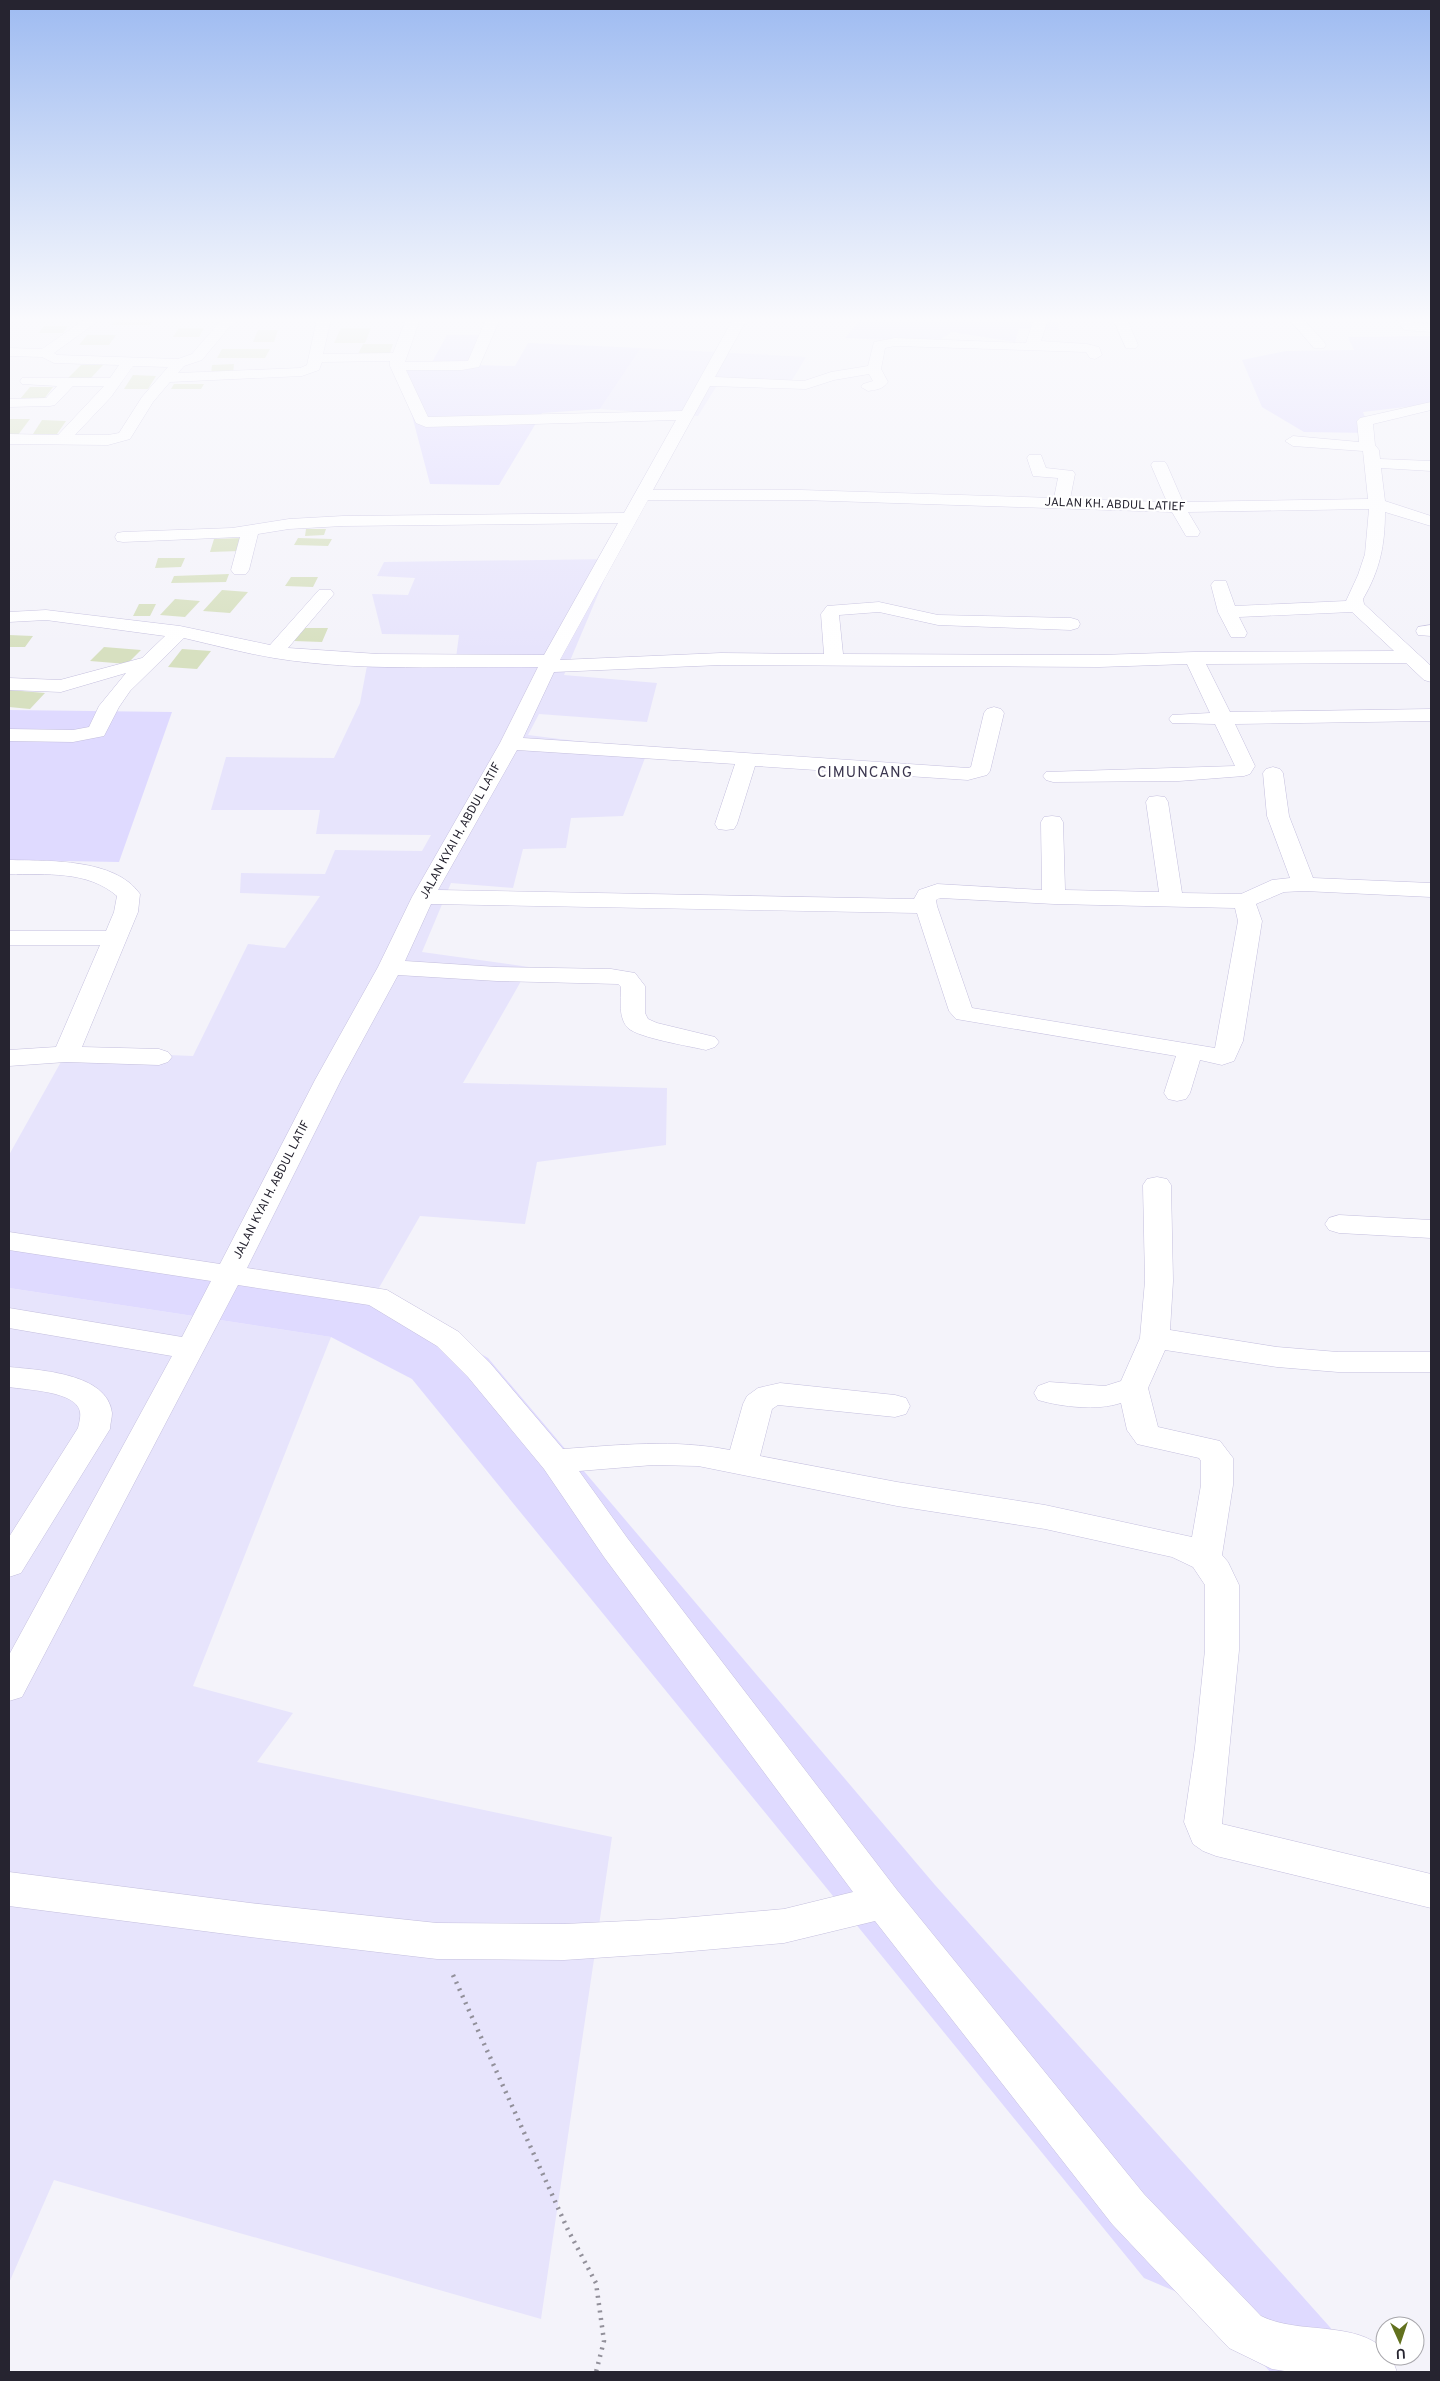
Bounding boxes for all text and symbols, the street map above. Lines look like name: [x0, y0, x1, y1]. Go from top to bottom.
street label: JALAN KH. ABDUL LATIEF: [1044, 495, 1186, 515]
street label: JALAN KYAI H. ABDUL LATIF: [417, 760, 505, 902]
district label: CIMUNCANG: [817, 764, 913, 783]
street label: JALAN KYAI H. ABDUL LATIF: [230, 1118, 314, 1262]
north arrow: [1375, 2316, 1425, 2366]
text: U: [1395, 2344, 1406, 2361]

